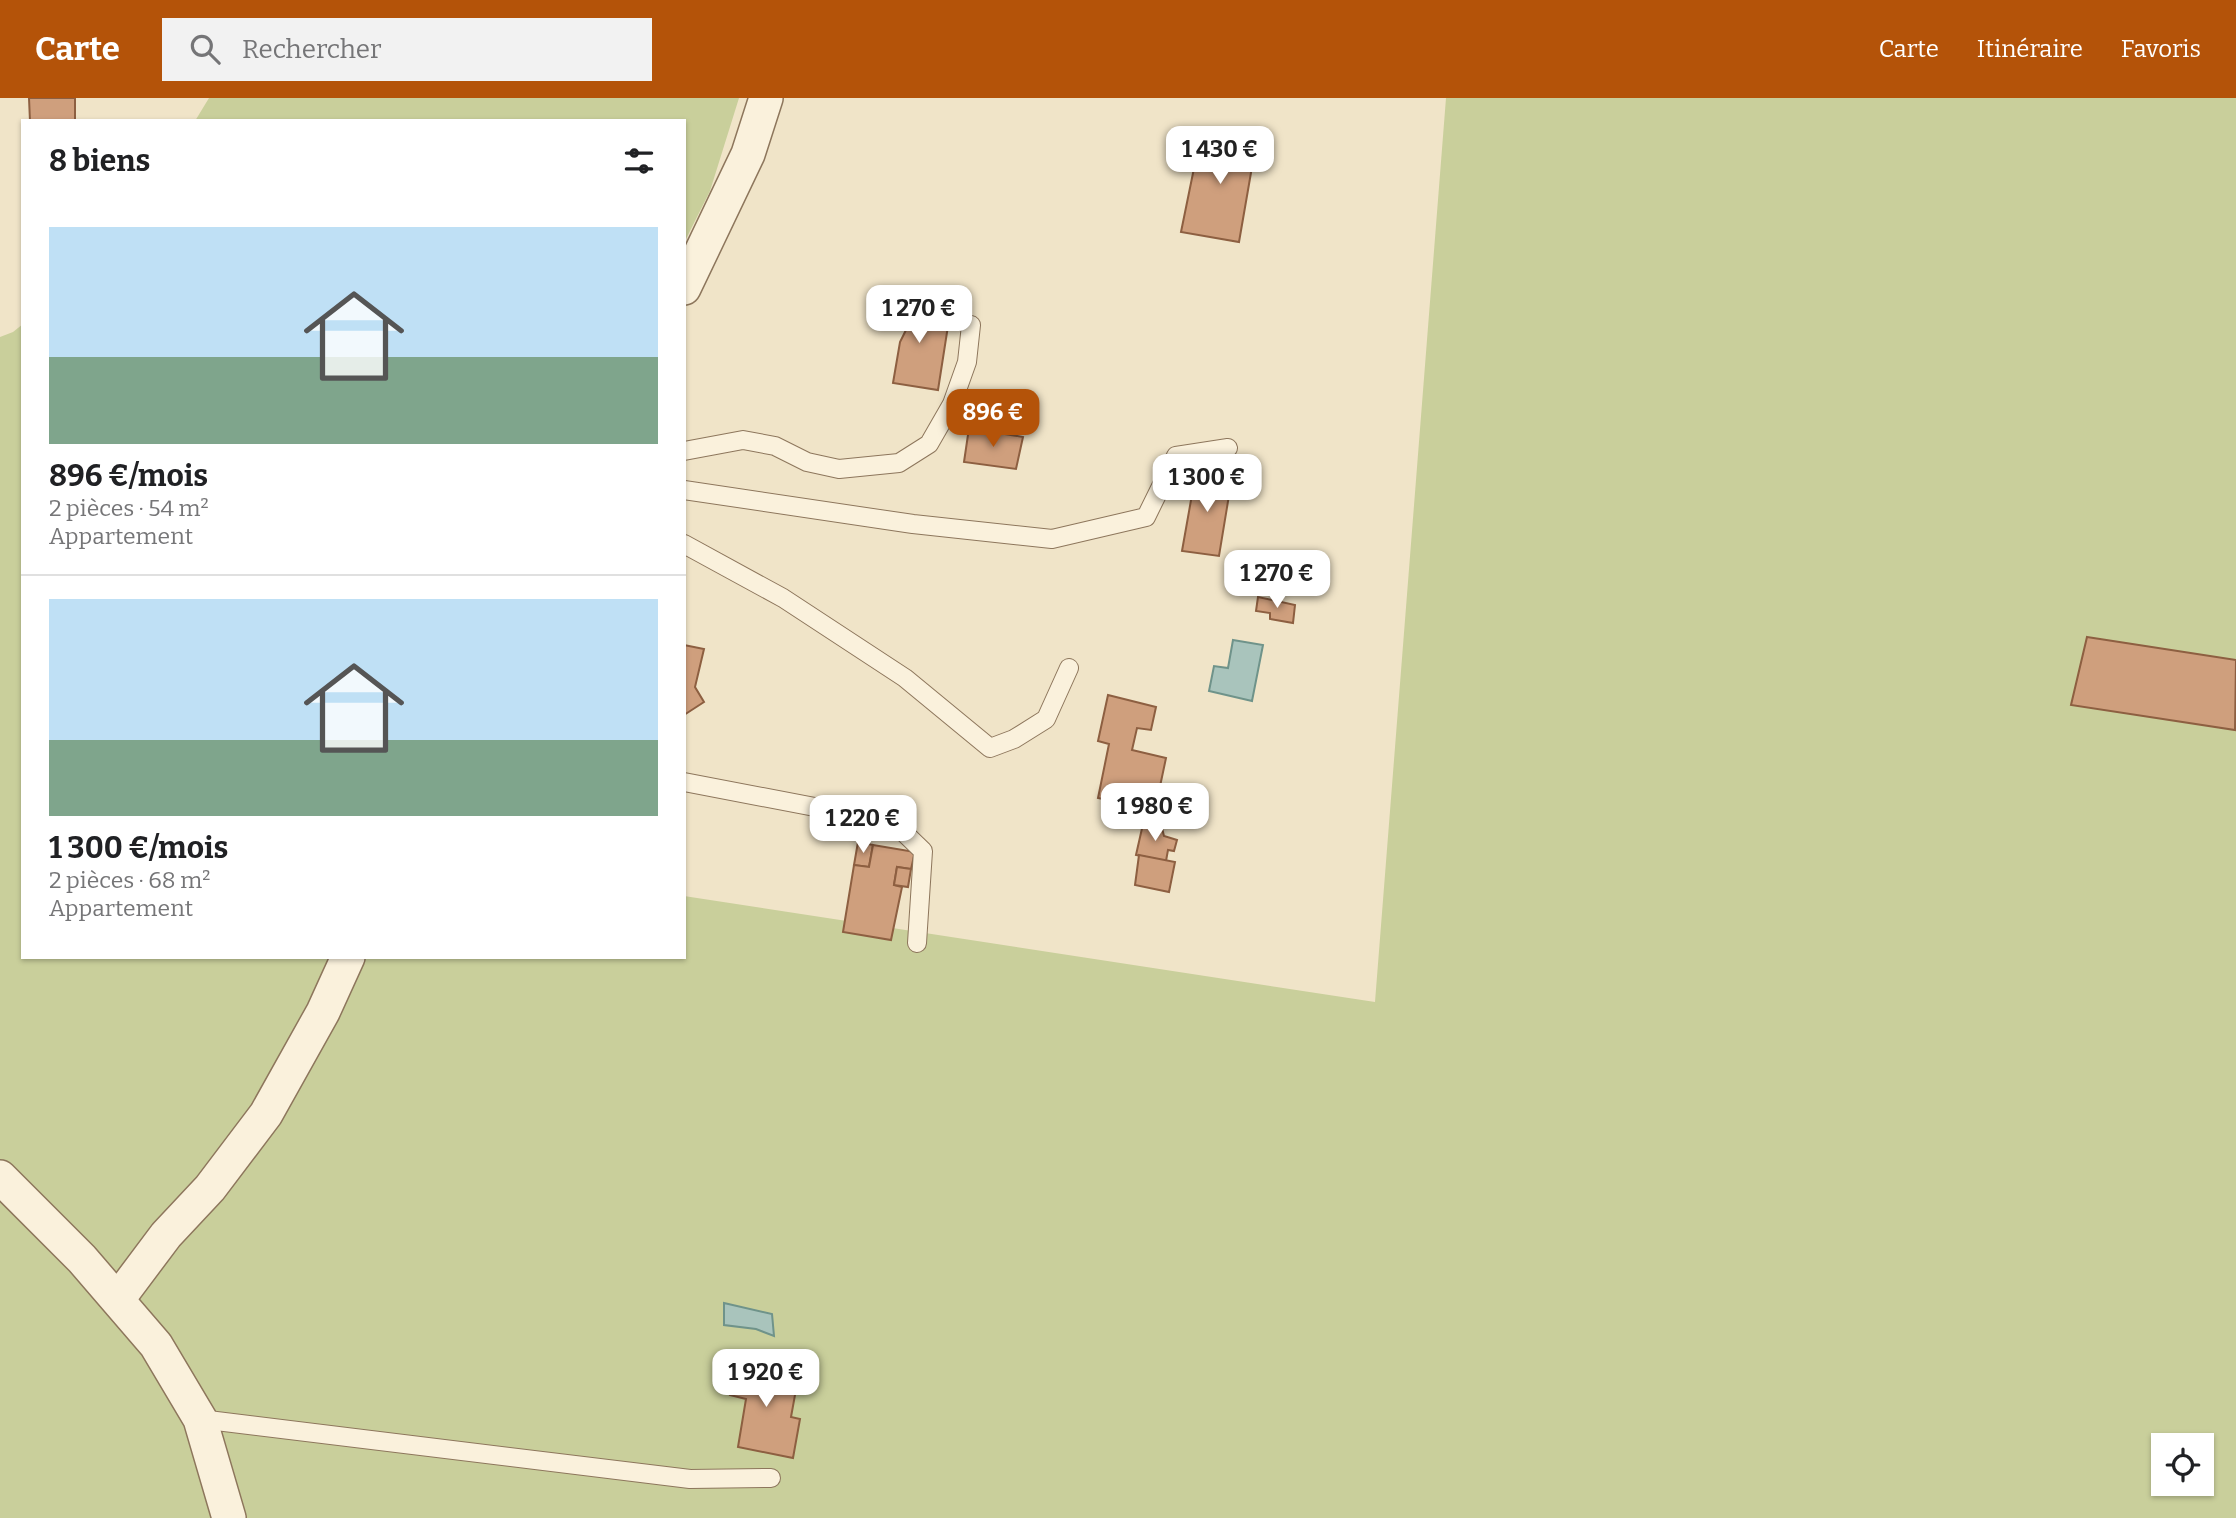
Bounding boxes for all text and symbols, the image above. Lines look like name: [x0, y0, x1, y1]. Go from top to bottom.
search box: [162, 18, 652, 81]
text: Carte: [35, 29, 120, 69]
icon: search: [186, 30, 224, 68]
text: Rechercher: [242, 34, 382, 65]
text: Carte: [1879, 35, 1939, 63]
text: Itinéraire: [1977, 35, 2083, 63]
text: Favoris: [2121, 35, 2201, 63]
pin: 1 430 €: [1155, 126, 1285, 186]
text: 1 430 €: [1182, 135, 1258, 163]
icon: filters: [620, 142, 658, 180]
text: 8 biens: [49, 143, 150, 179]
icon: home: [291, 273, 417, 399]
pin: 1 270 €: [854, 286, 984, 345]
text: 1 270 €: [882, 294, 956, 322]
pin: 896 €: [944, 390, 1042, 449]
text: 896 €: [962, 398, 1024, 426]
pin: 1 300 €: [1142, 454, 1272, 514]
text: 896 €/mois: [49, 458, 208, 494]
text: 1 300 €: [1169, 463, 1245, 491]
text: 2 pièces · 54 m²: [49, 494, 209, 522]
text: Appartement: [49, 522, 193, 550]
pin: 1 270 €: [1212, 550, 1342, 610]
text: 1 270 €: [1240, 559, 1314, 587]
icon: home: [291, 645, 417, 771]
pin: 1 980 €: [1090, 784, 1220, 843]
text: 1 980 €: [1117, 792, 1193, 820]
pin: 1 220 €: [798, 796, 928, 855]
text: 1 220 €: [826, 804, 900, 832]
text: 1 300 €/mois: [49, 830, 228, 866]
text: 2 pièces · 68 m²: [49, 866, 210, 894]
text: Appartement: [49, 894, 193, 922]
pin: 1 920 €: [701, 1350, 831, 1409]
text: 1 920 €: [728, 1358, 804, 1386]
map controls: [2151, 1433, 2214, 1496]
button: locate: [2151, 1433, 2214, 1496]

